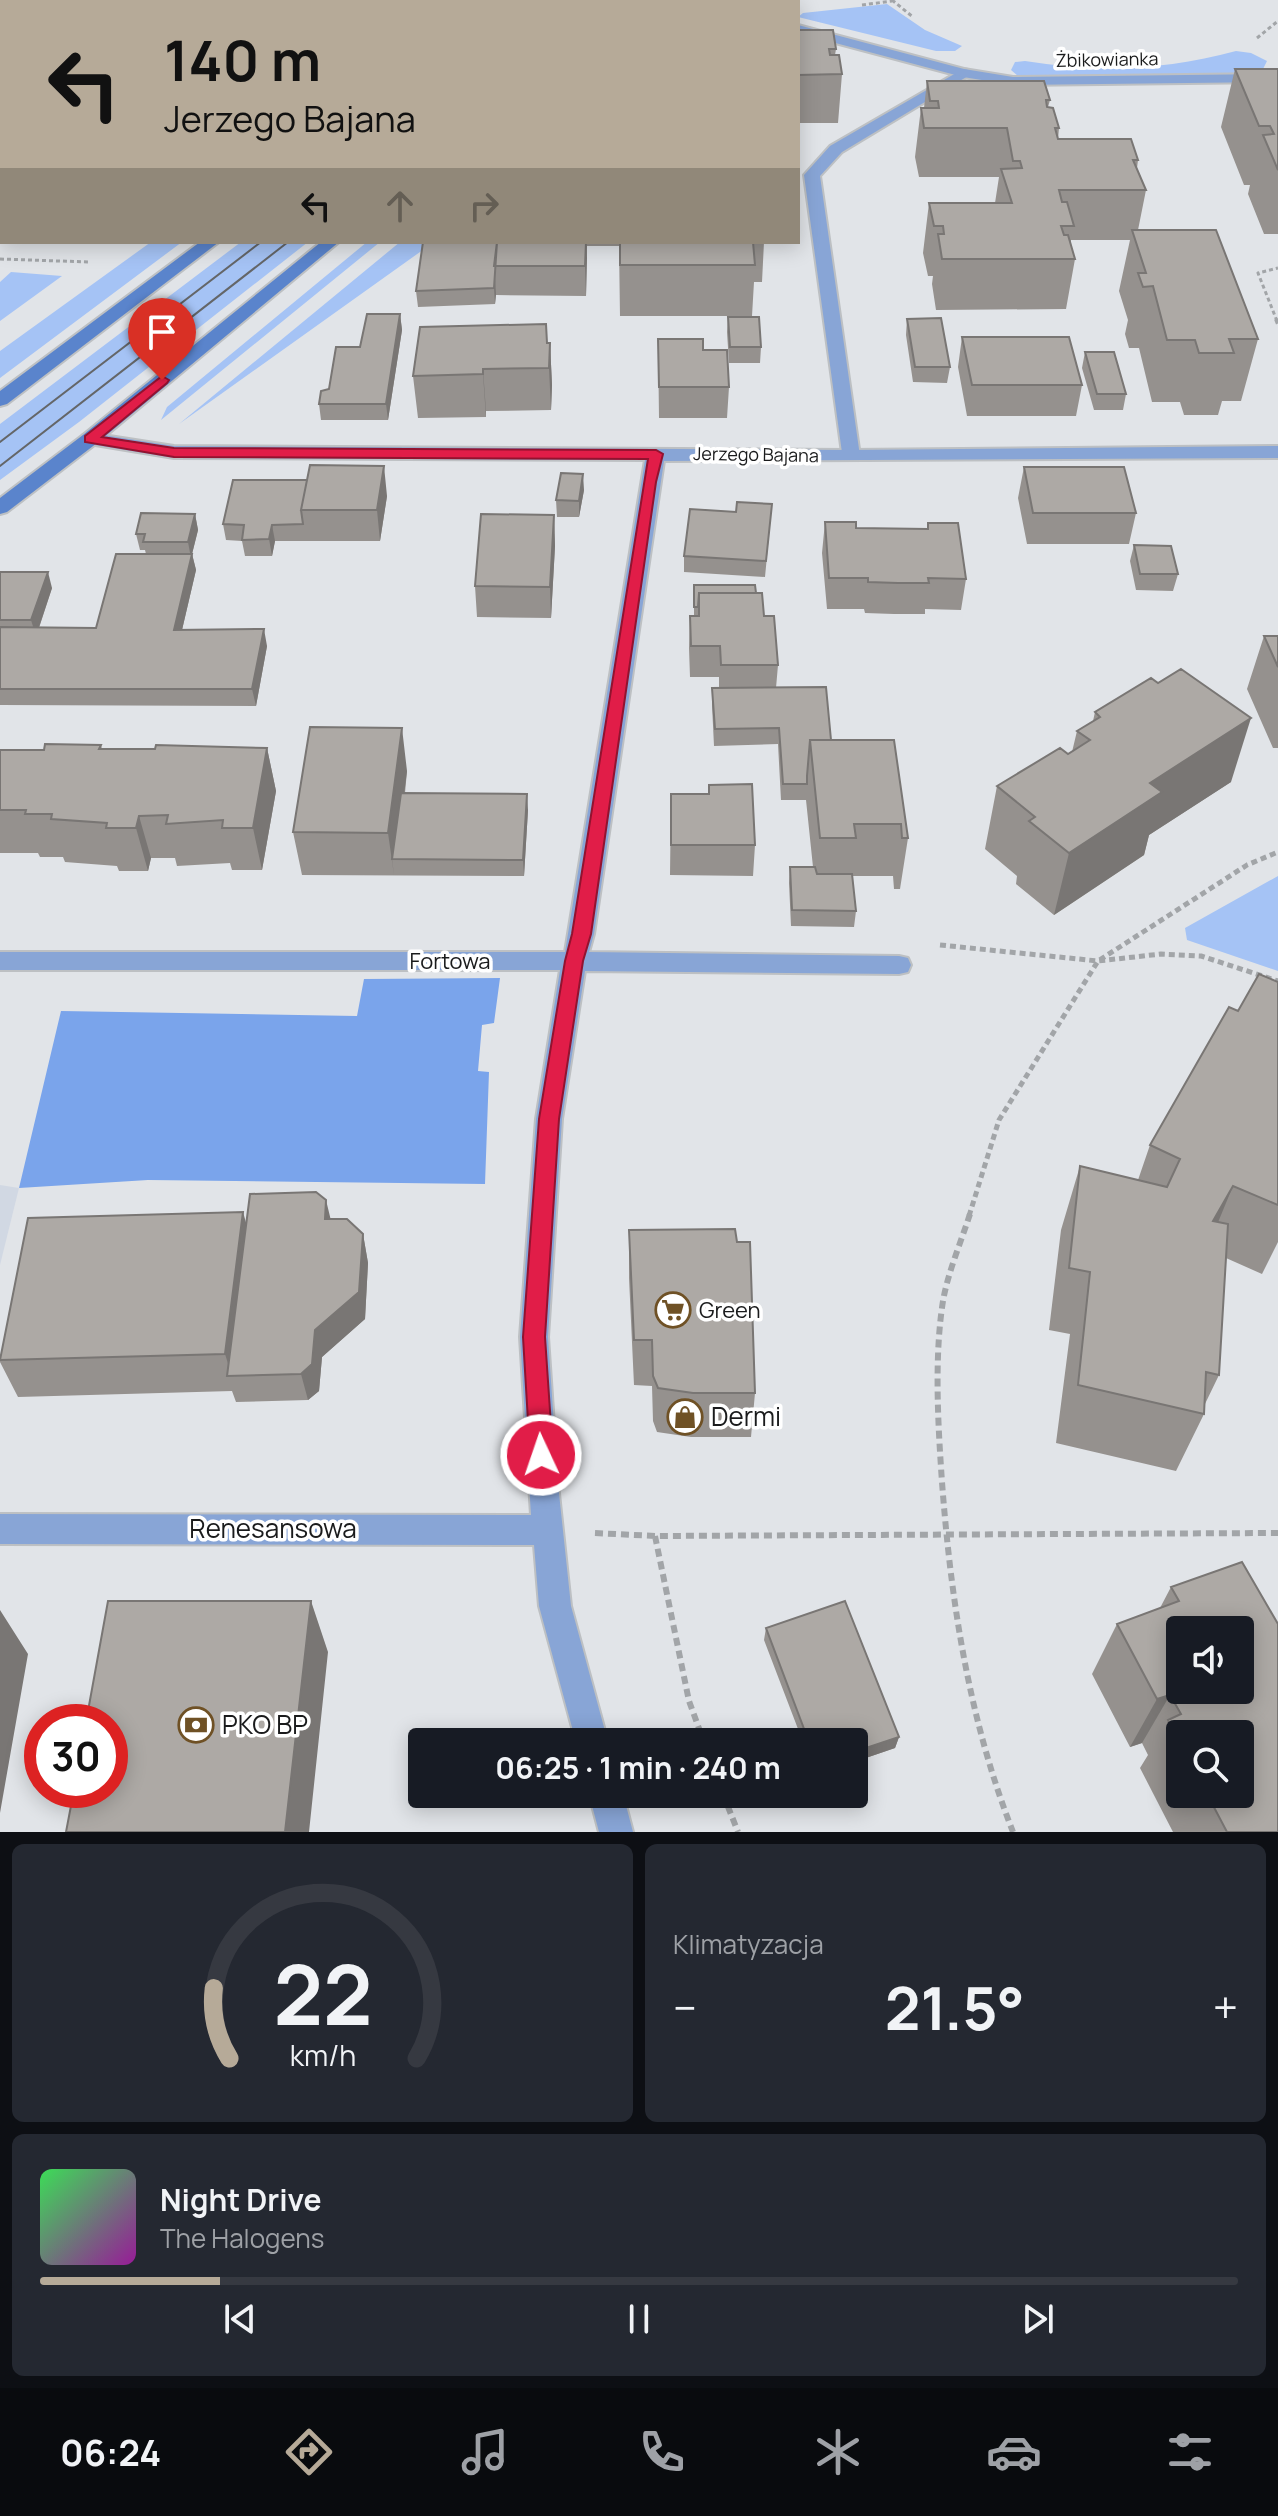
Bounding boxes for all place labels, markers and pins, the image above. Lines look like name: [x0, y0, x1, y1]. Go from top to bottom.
pin: [128, 298, 196, 380]
supermarket icon: Green: [654, 1291, 692, 1329]
place label: Green: [699, 1295, 761, 1325]
shop icon: Dermi: [666, 1398, 704, 1436]
place label: Dermi: [711, 1398, 781, 1434]
bank icon: PKO BP: [177, 1706, 215, 1744]
place label: PKO BP: [222, 1706, 308, 1742]

